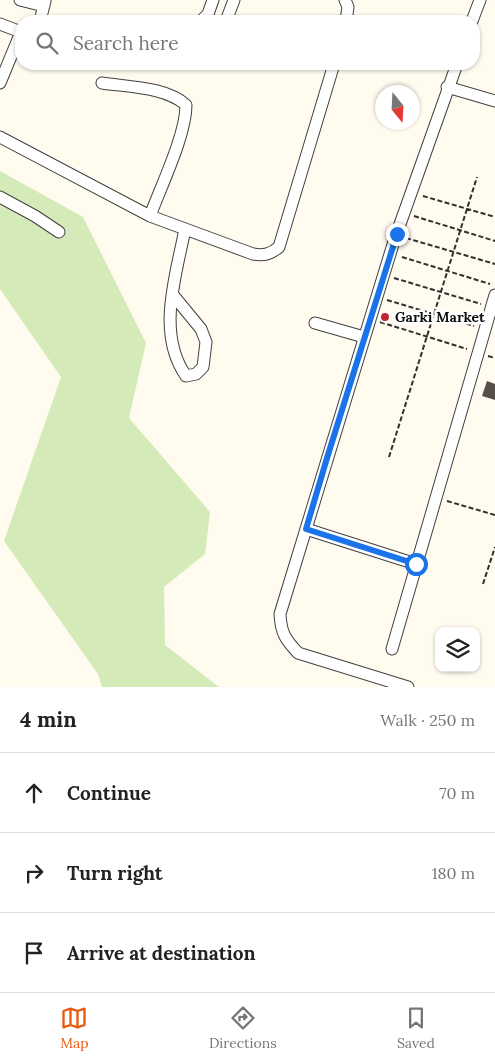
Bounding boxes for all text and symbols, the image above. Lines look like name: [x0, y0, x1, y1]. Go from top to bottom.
search box: [15, 15, 480, 70]
icon: search: [33, 29, 61, 57]
text: Search here: [73, 31, 179, 55]
north arrow: [375, 85, 420, 130]
route end: [386, 223, 409, 246]
place label: Garki Market: [395, 308, 485, 326]
marker: Garki Market: [379, 311, 391, 323]
route start: [405, 553, 428, 576]
map controls: [435, 627, 480, 672]
button: layers: [435, 627, 480, 672]
text: 4 min: [20, 706, 77, 733]
text: Walk · 250 m: [380, 710, 475, 730]
icon: ahead: [20, 779, 48, 807]
text: Continue: [67, 781, 151, 805]
text: 70 m: [439, 783, 475, 803]
icon: right: [20, 859, 48, 887]
text: Turn right: [67, 861, 163, 885]
text: 180 m: [432, 863, 475, 883]
icon: arrive: [20, 939, 48, 967]
text: Arrive at destination: [67, 941, 256, 965]
tab: Map: [60, 1004, 89, 1052]
tab: Directions: [209, 1004, 277, 1052]
tab: Saved: [397, 1004, 435, 1052]

